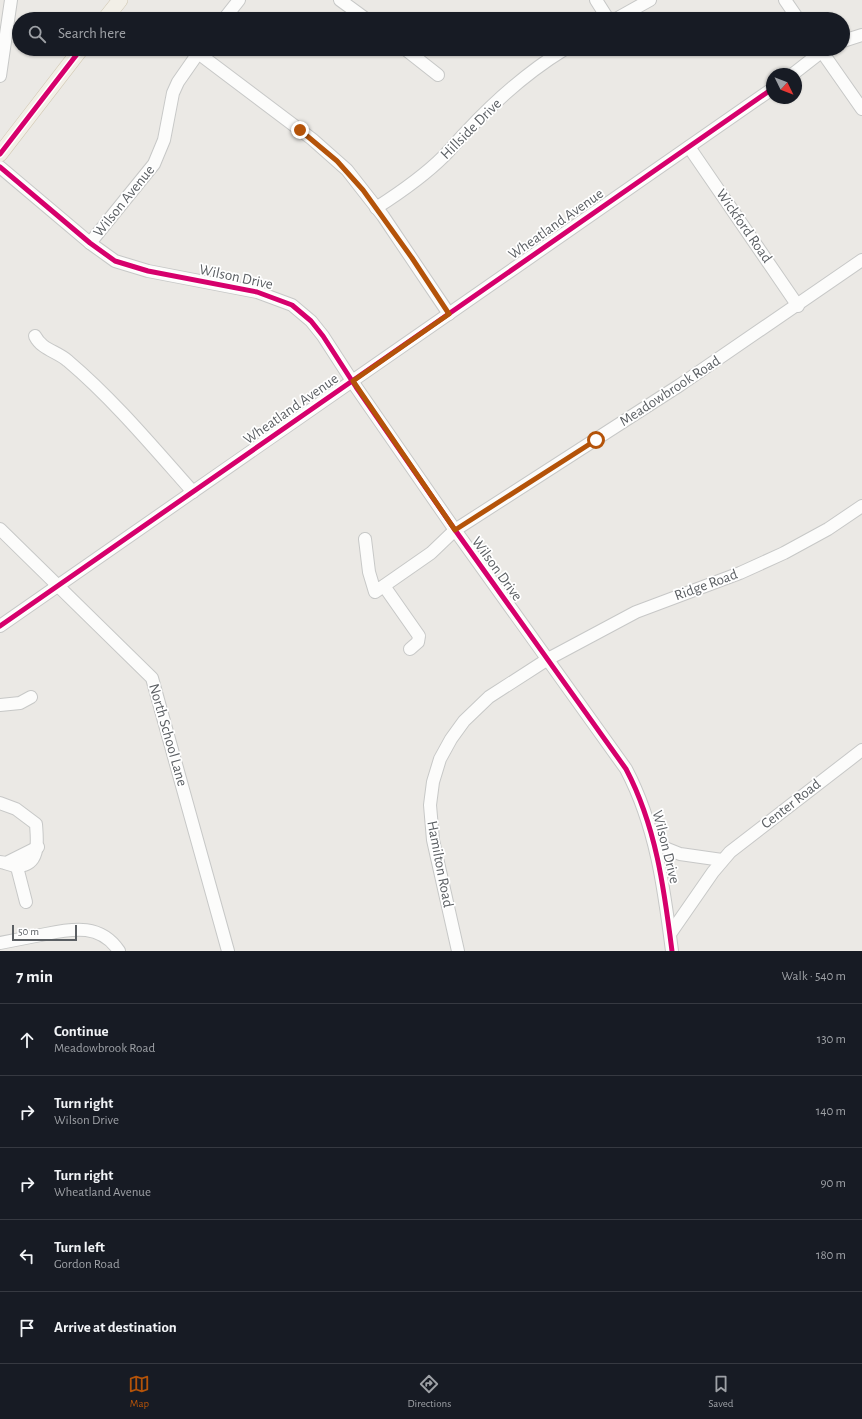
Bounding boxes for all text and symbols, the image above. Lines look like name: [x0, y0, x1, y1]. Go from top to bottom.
search box: [12, 12, 850, 56]
icon: search: [26, 23, 48, 45]
text: Search here: [58, 26, 126, 41]
north arrow: [766, 68, 802, 104]
street label: Hillside Drive: [438, 96, 504, 162]
route end: [291, 121, 309, 139]
street label: Wilson Avenue: [91, 162, 157, 240]
street label: Wheatland Avenue: [506, 186, 606, 262]
street label: Wickford Road: [713, 186, 775, 266]
street label: Wilson Drive: [198, 262, 274, 292]
street label: Meadowbrook Road: [617, 353, 723, 429]
street label: Wheatland Avenue: [241, 371, 341, 447]
route start: [587, 431, 605, 449]
street label: Wilson Drive: [469, 534, 525, 604]
street label: Ridge Road: [672, 567, 740, 603]
street label: North School Lane: [146, 682, 190, 788]
street label: Center Road: [758, 776, 824, 832]
street label: Wilson Drive: [650, 809, 682, 885]
street label: Hamilton Road: [424, 819, 456, 909]
scale bar: [12, 923, 77, 942]
text: 50 m: [18, 926, 39, 937]
text: 7 min: [16, 968, 53, 985]
text: Walk · 540 m: [782, 970, 846, 983]
text: Continue: [54, 1024, 109, 1039]
icon: ahead: [16, 1029, 38, 1051]
text: 130 m: [817, 1033, 846, 1046]
text: Meadowbrook Road: [54, 1042, 155, 1055]
text: Turn right: [54, 1096, 113, 1111]
icon: right: [16, 1101, 38, 1123]
text: 140 m: [816, 1105, 846, 1118]
text: Wilson Drive: [54, 1114, 119, 1127]
text: Turn right: [54, 1168, 113, 1183]
icon: right: [16, 1173, 38, 1195]
text: 90 m: [820, 1177, 846, 1190]
text: Wheatland Avenue: [54, 1186, 151, 1199]
text: Turn left: [54, 1240, 105, 1255]
icon: left: [16, 1245, 38, 1267]
text: 180 m: [816, 1249, 846, 1262]
text: Gordon Road: [54, 1258, 120, 1271]
icon: arrive: [16, 1317, 38, 1339]
text: Arrive at destination: [54, 1320, 177, 1335]
tab: Map: [128, 1373, 150, 1410]
tab: Directions: [407, 1373, 451, 1410]
tab: Saved: [708, 1373, 733, 1410]

